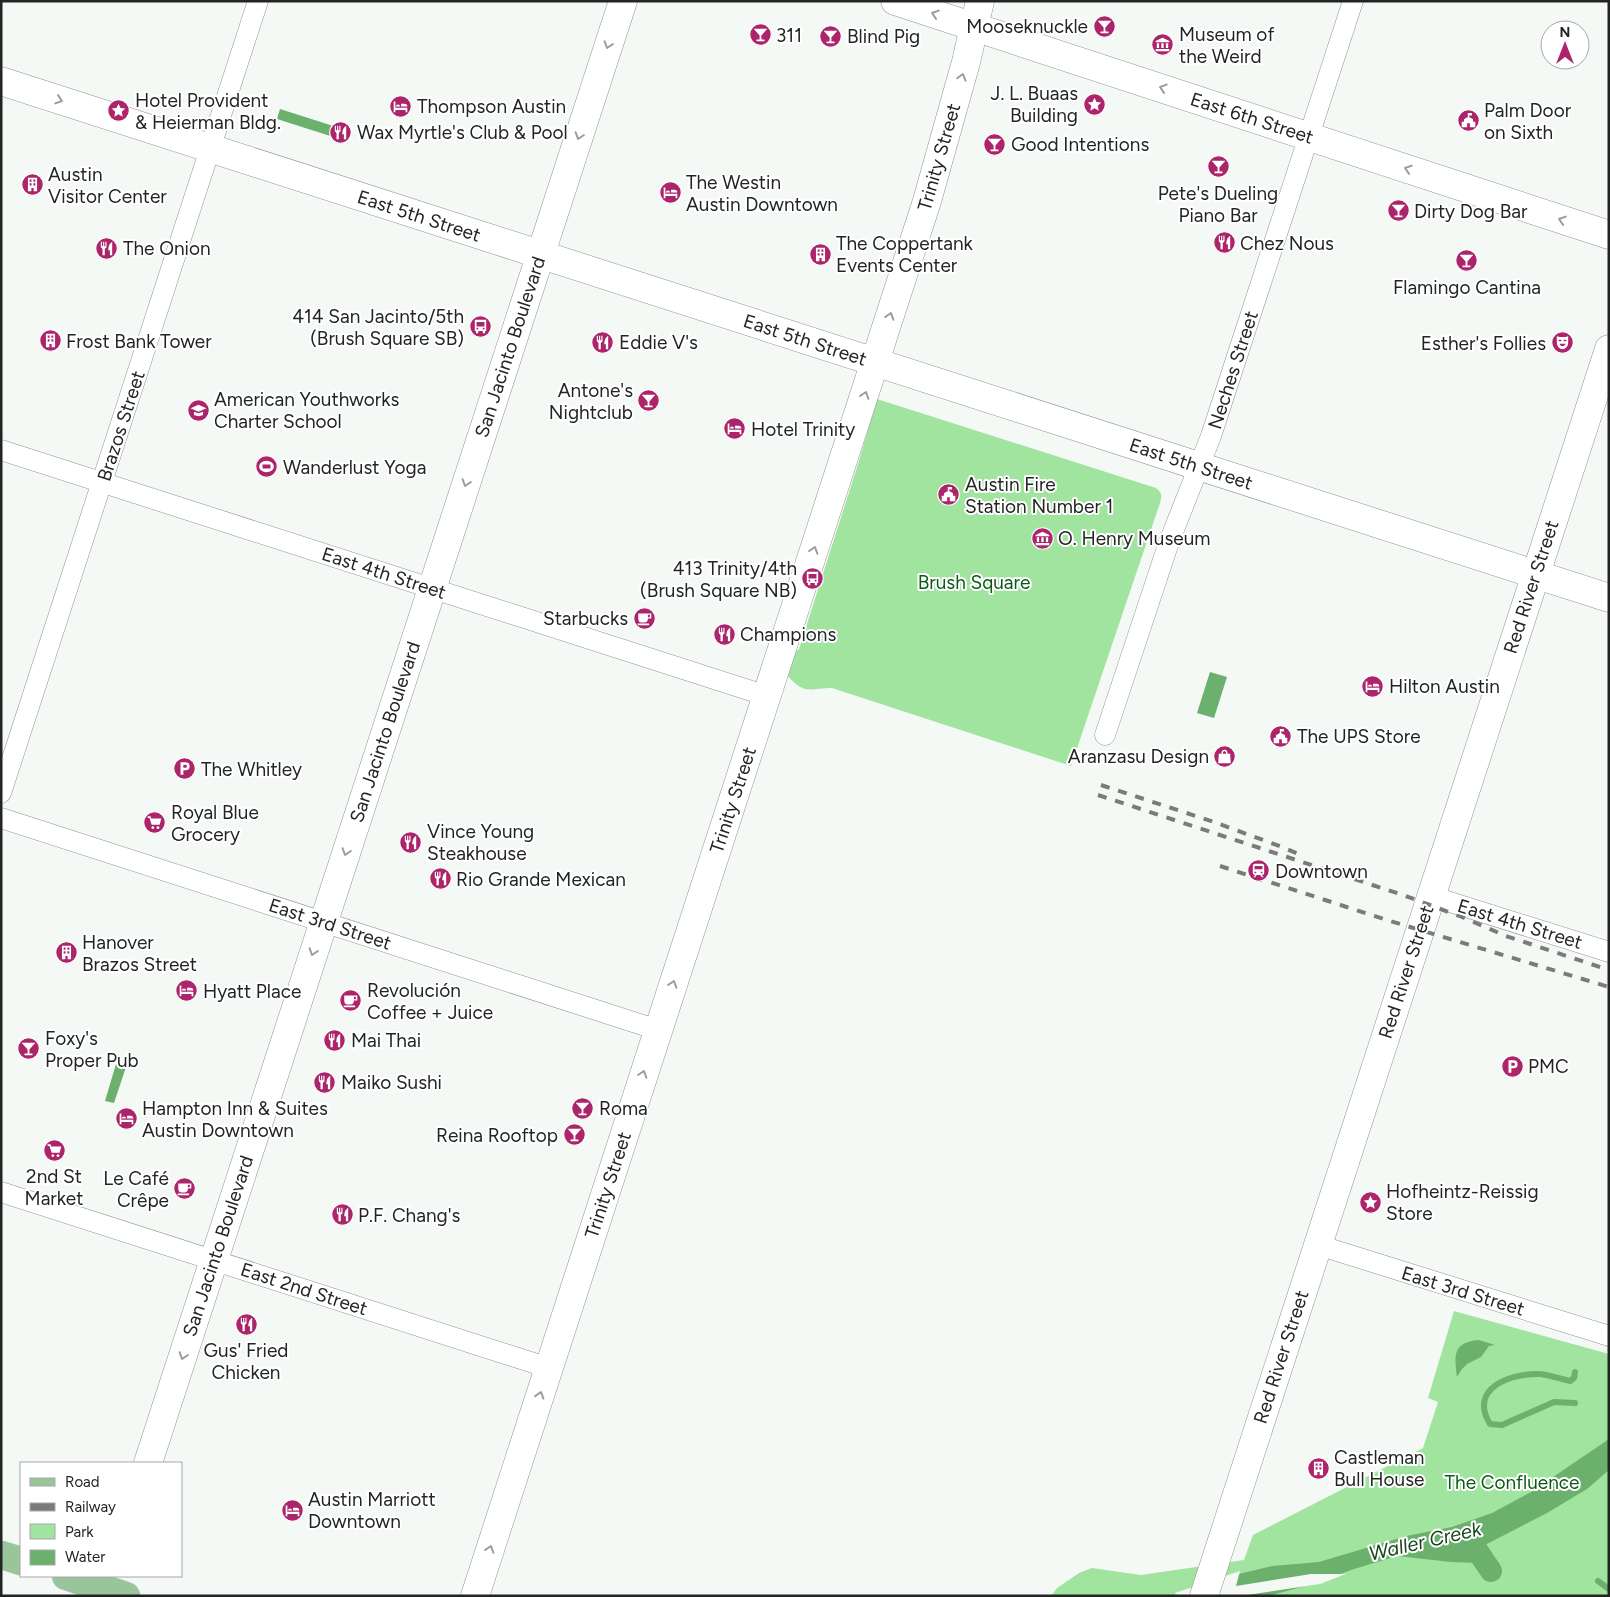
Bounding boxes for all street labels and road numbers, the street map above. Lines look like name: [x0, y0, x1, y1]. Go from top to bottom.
street label: East 6th Street: [1188, 87, 1316, 149]
street label: Trinity Street: [913, 101, 965, 213]
street label: East 5th Street: [354, 185, 484, 247]
street label: San Jacinto Boulevard: [470, 254, 550, 440]
street label: Neches Street: [1203, 308, 1263, 432]
street label: East 5th Street: [740, 309, 870, 371]
street label: Brazos Street: [92, 368, 150, 484]
street label: East 5th Street: [1126, 433, 1256, 495]
street label: Red River Street: [1499, 517, 1563, 657]
street label: East 4th Street: [319, 542, 449, 604]
street label: San Jacinto Boulevard: [345, 639, 425, 825]
street label: Trinity Street: [705, 744, 761, 856]
street label: East 3rd Street: [266, 893, 394, 955]
street label: East 4th Street: [1455, 894, 1585, 954]
street label: Red River Street: [1374, 902, 1438, 1042]
street label: Trinity Street: [580, 1129, 636, 1241]
street label: San Jacinto Boulevard: [178, 1153, 258, 1339]
street label: East 2nd Street: [238, 1258, 370, 1320]
street label: East 3rd Street: [1399, 1261, 1527, 1321]
street label: Red River Street: [1249, 1287, 1313, 1427]

